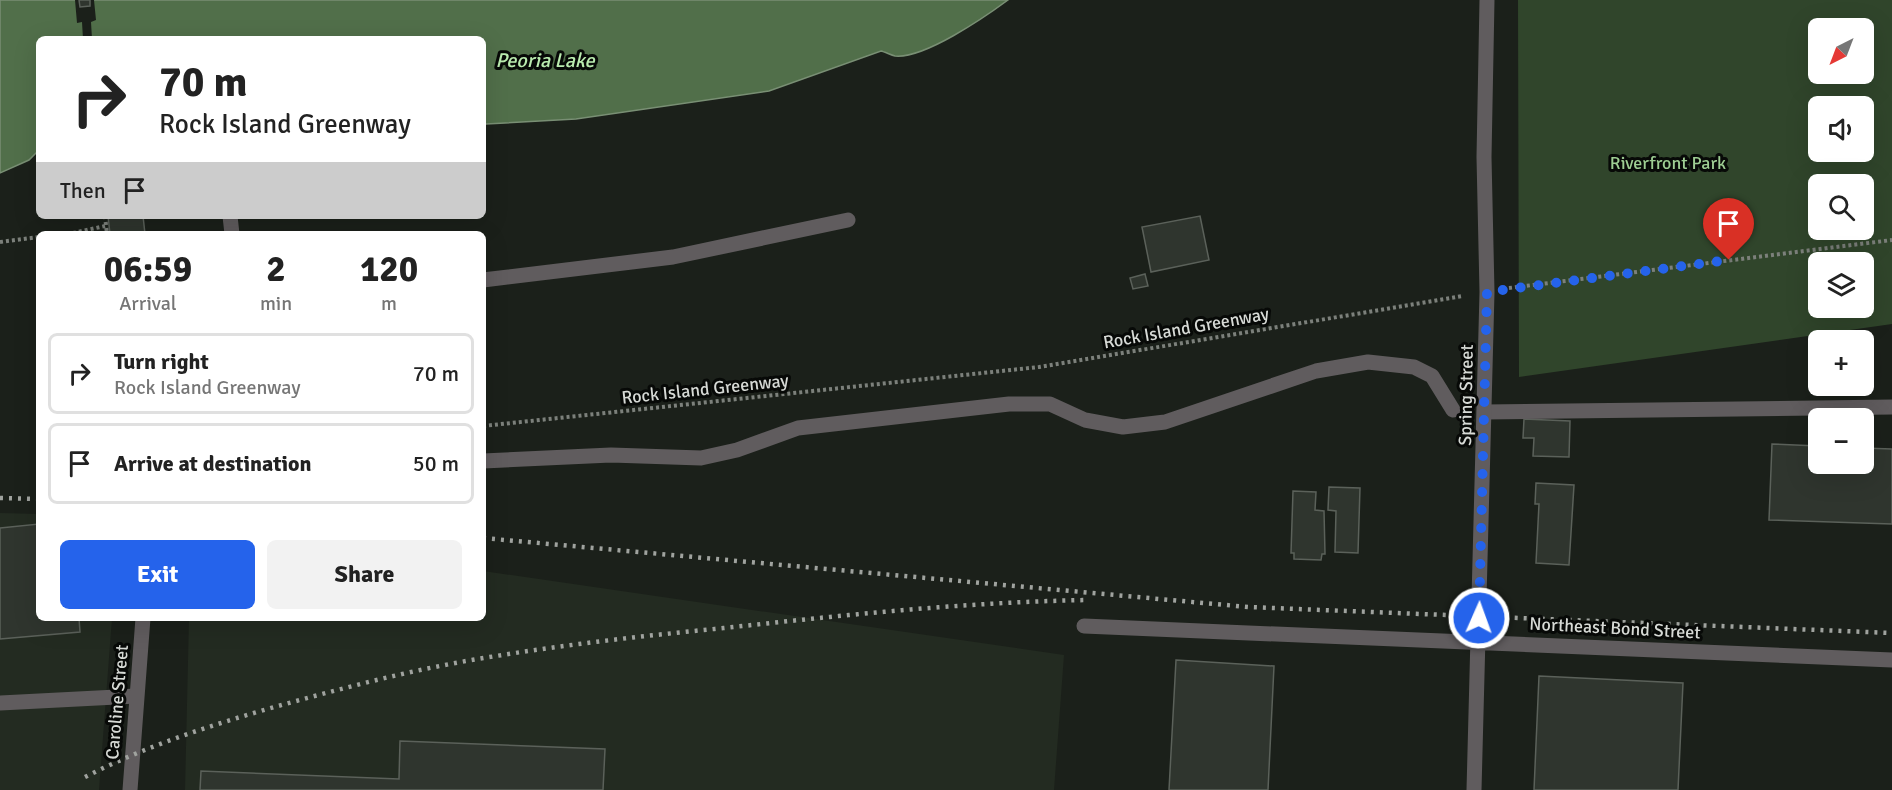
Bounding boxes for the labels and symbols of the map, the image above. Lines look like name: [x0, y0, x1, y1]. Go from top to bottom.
north arrow: [1808, 18, 1874, 84]
water label: Peoria Lake: [496, 48, 595, 73]
park label: Riverfront Park: [1610, 152, 1726, 174]
pin: [1703, 198, 1754, 260]
street label: Rock Island Greenway: [1101, 302, 1271, 353]
street label: Spring Street: [1454, 344, 1478, 446]
street label: Rock Island Greenway: [620, 369, 790, 409]
position arrow: [1447, 586, 1511, 650]
street label: Northeast Bond Street: [1529, 613, 1701, 643]
street label: Caroline Street: [101, 644, 133, 760]

